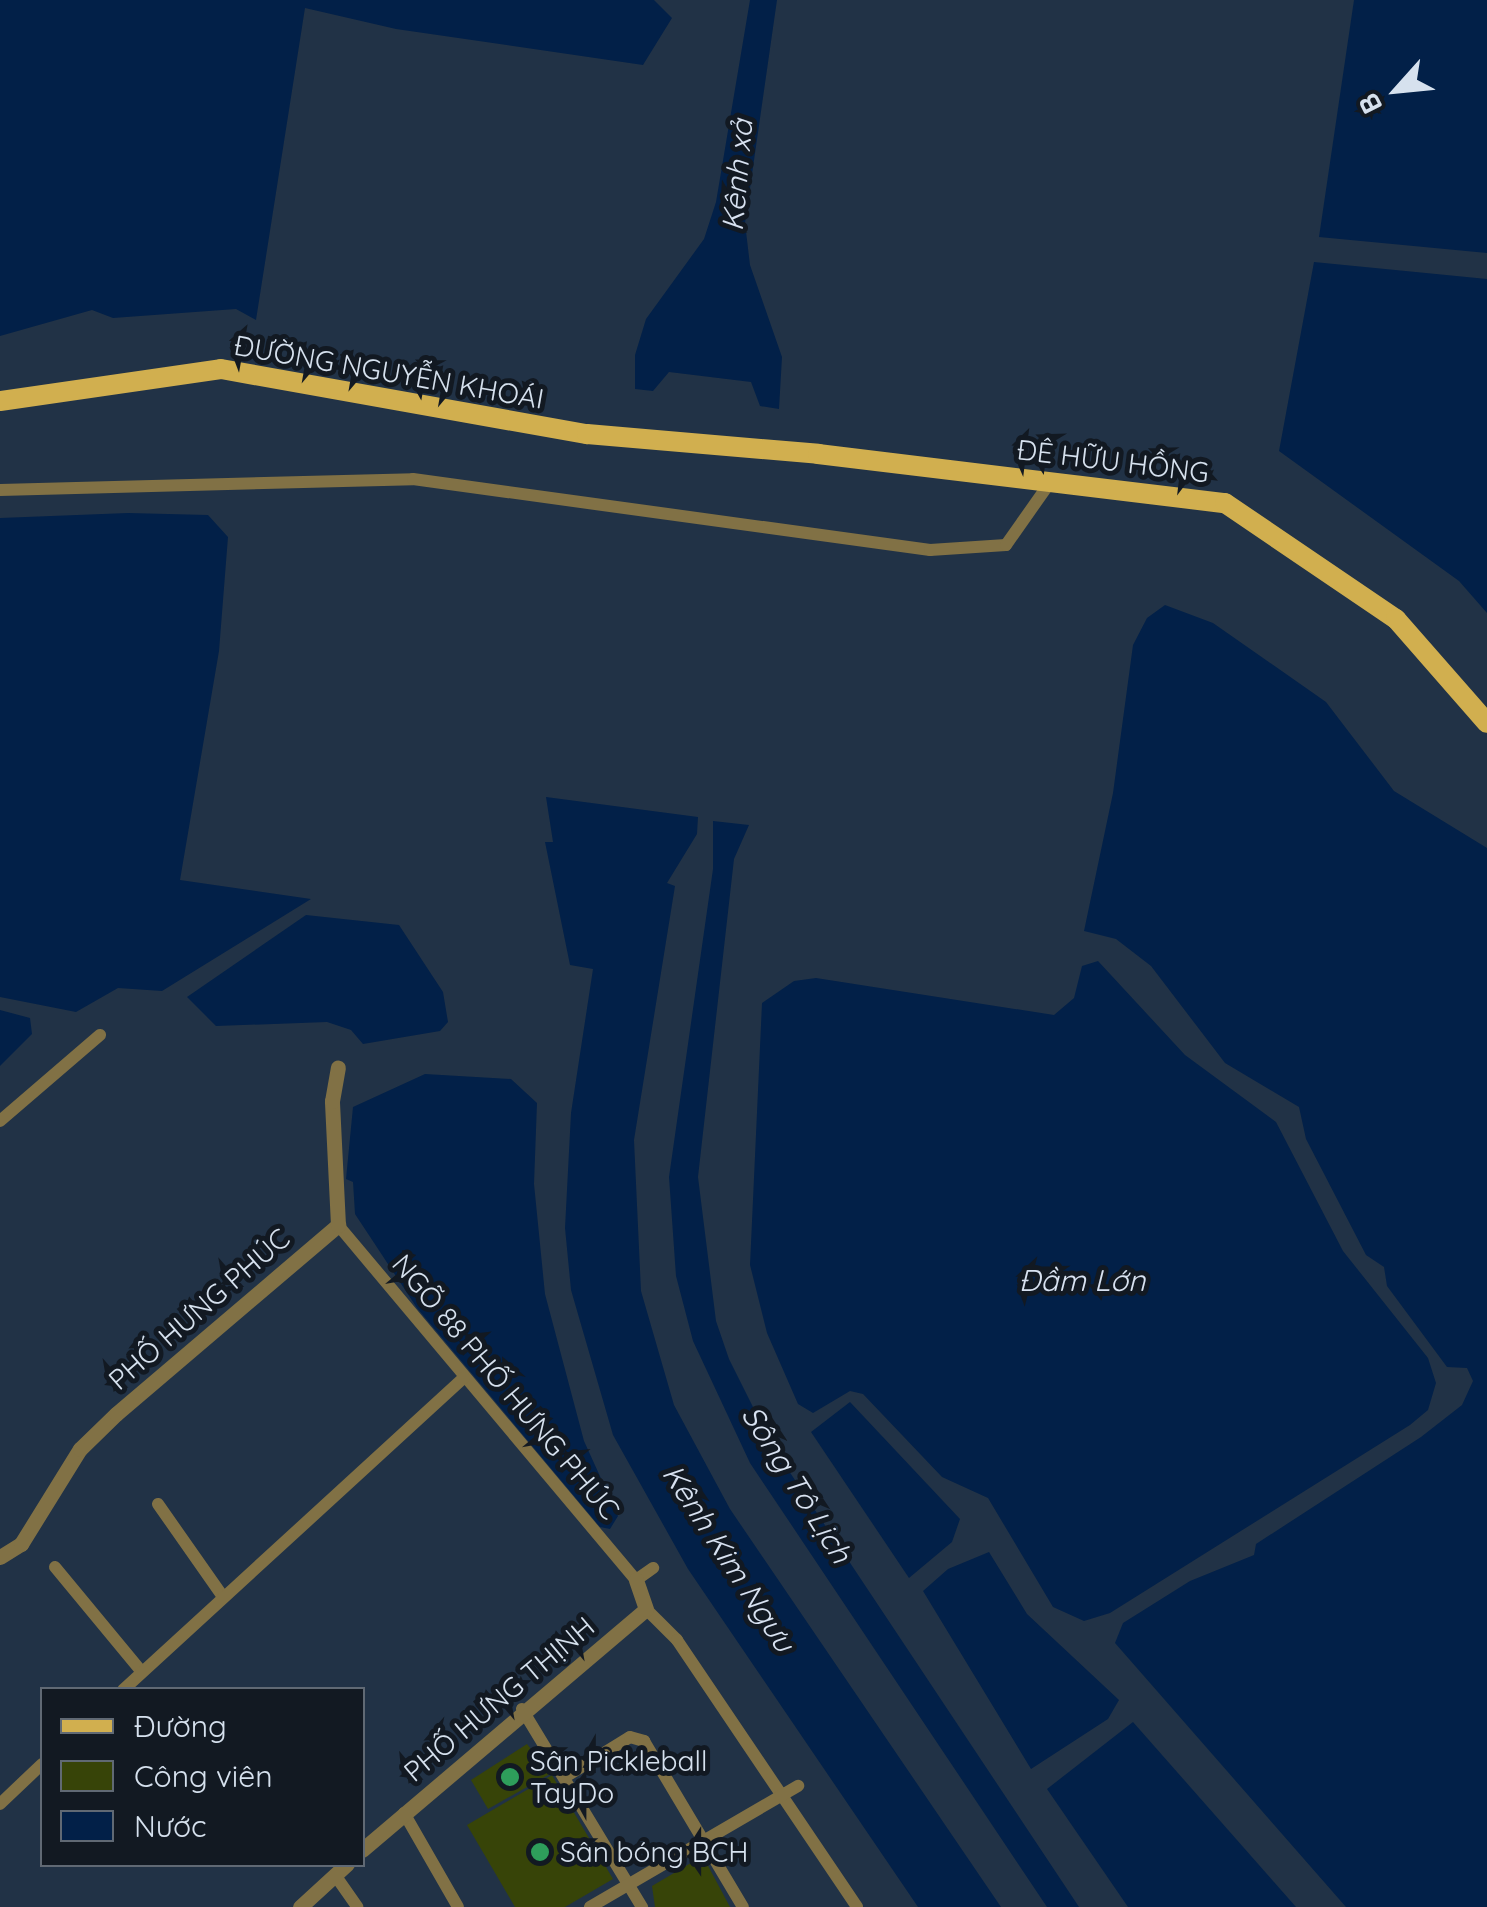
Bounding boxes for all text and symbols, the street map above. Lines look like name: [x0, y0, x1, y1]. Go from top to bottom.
north arrow: [1347, 40, 1447, 140]
text: B: [1350, 88, 1390, 120]
water label: Kênh xả: [714, 118, 760, 232]
street label: ĐƯỜNG NGUYỄN KHOÁI: [232, 328, 546, 416]
street label: ĐÊ HỮU HỒNG: [1015, 433, 1211, 489]
street label: PHỐ HƯNG PHÚC: [102, 1221, 296, 1397]
street label: NGÕ 88 PHỐ HƯNG PHÚC: [385, 1248, 627, 1526]
water label: Đầm Lớn: [1019, 1262, 1145, 1298]
water label: Sông Tô Lịch: [734, 1399, 860, 1569]
water label: Kênh Kim Ngưu: [655, 1458, 803, 1658]
street label: PHỐ HƯNG THỊNH: [397, 1610, 601, 1788]
legend: [40, 1687, 365, 1867]
text: Đường: [134, 1707, 227, 1745]
place label: Sân Pickleball TayDo: [530, 1744, 707, 1810]
text: Công viên: [134, 1757, 273, 1795]
marker: Sân Pickleball TayDo: [499, 1766, 521, 1788]
text: Nước: [134, 1807, 207, 1845]
place label: Sân bóng BCH: [560, 1835, 748, 1869]
marker: Sân bóng BCH: [529, 1841, 551, 1863]

